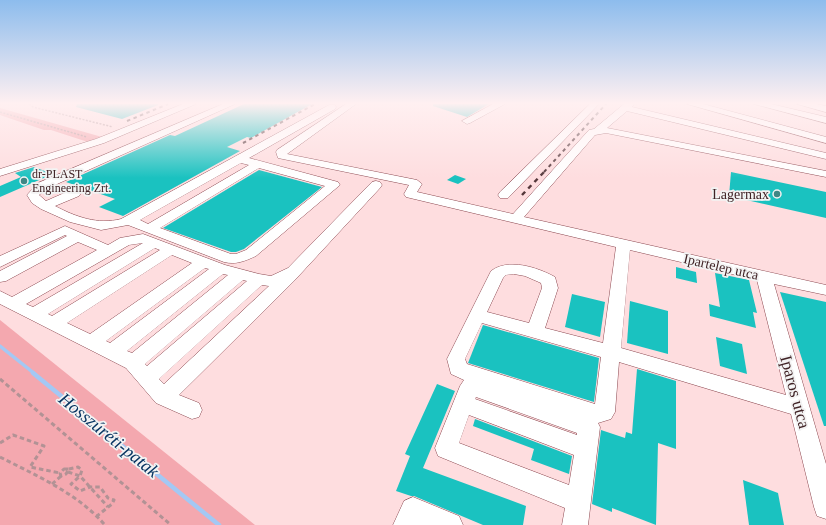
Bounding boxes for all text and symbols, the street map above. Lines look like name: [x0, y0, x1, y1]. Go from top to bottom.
place label: dr-PLAST Engineering Zrt.: [32, 167, 111, 195]
marker: dr-PLAST Engineering Zrt.: [19, 176, 29, 186]
place label: Lagermax: [712, 187, 769, 202]
marker: Lagermax: [772, 189, 782, 199]
street label: Ipartelep utca: [682, 251, 761, 283]
street label: Iparos utca: [776, 353, 814, 431]
water label: Hosszúréti-patak: [54, 388, 164, 482]

